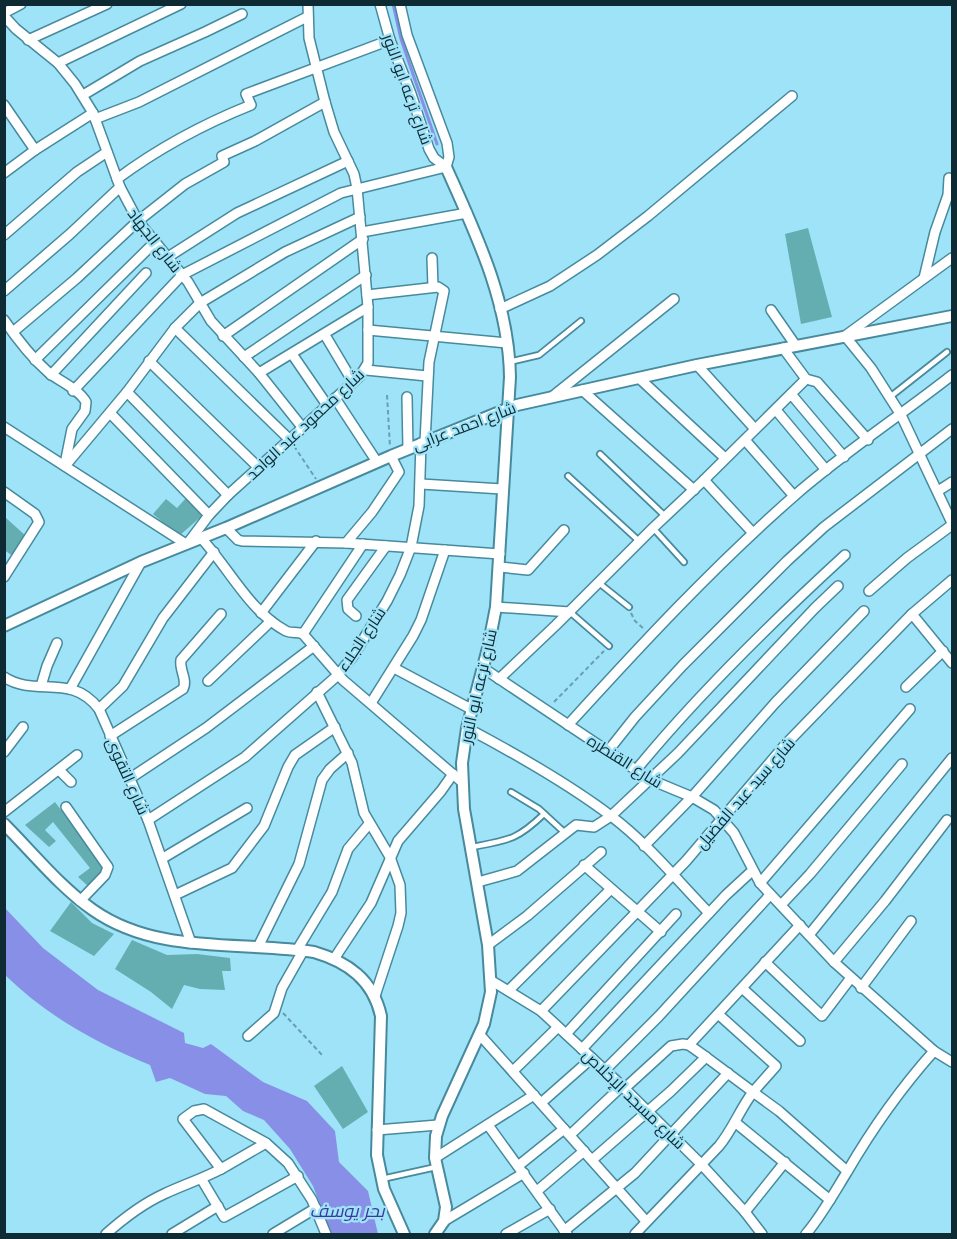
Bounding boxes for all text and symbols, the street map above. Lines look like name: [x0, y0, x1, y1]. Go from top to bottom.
street label: شارع ترعه ابو النور: [376, 30, 437, 148]
street label: شارع الجهاد: [122, 204, 187, 278]
street label: شارع محمود عبد الواحد: [242, 364, 370, 485]
street label: شارع احمد عرابى: [409, 397, 519, 457]
street label: شارع الجلاء: [332, 603, 391, 676]
street label: شارع ترعه ابو النور: [455, 627, 503, 746]
street label: شارع القنطره: [583, 730, 666, 794]
street label: شارع سيد عبد الفضيل: [691, 733, 801, 854]
street label: شارع التقوى: [100, 734, 154, 819]
street label: شارع مسجد الإخلاص: [577, 1045, 690, 1155]
water label: بحر يوسف: [309, 1199, 386, 1222]

